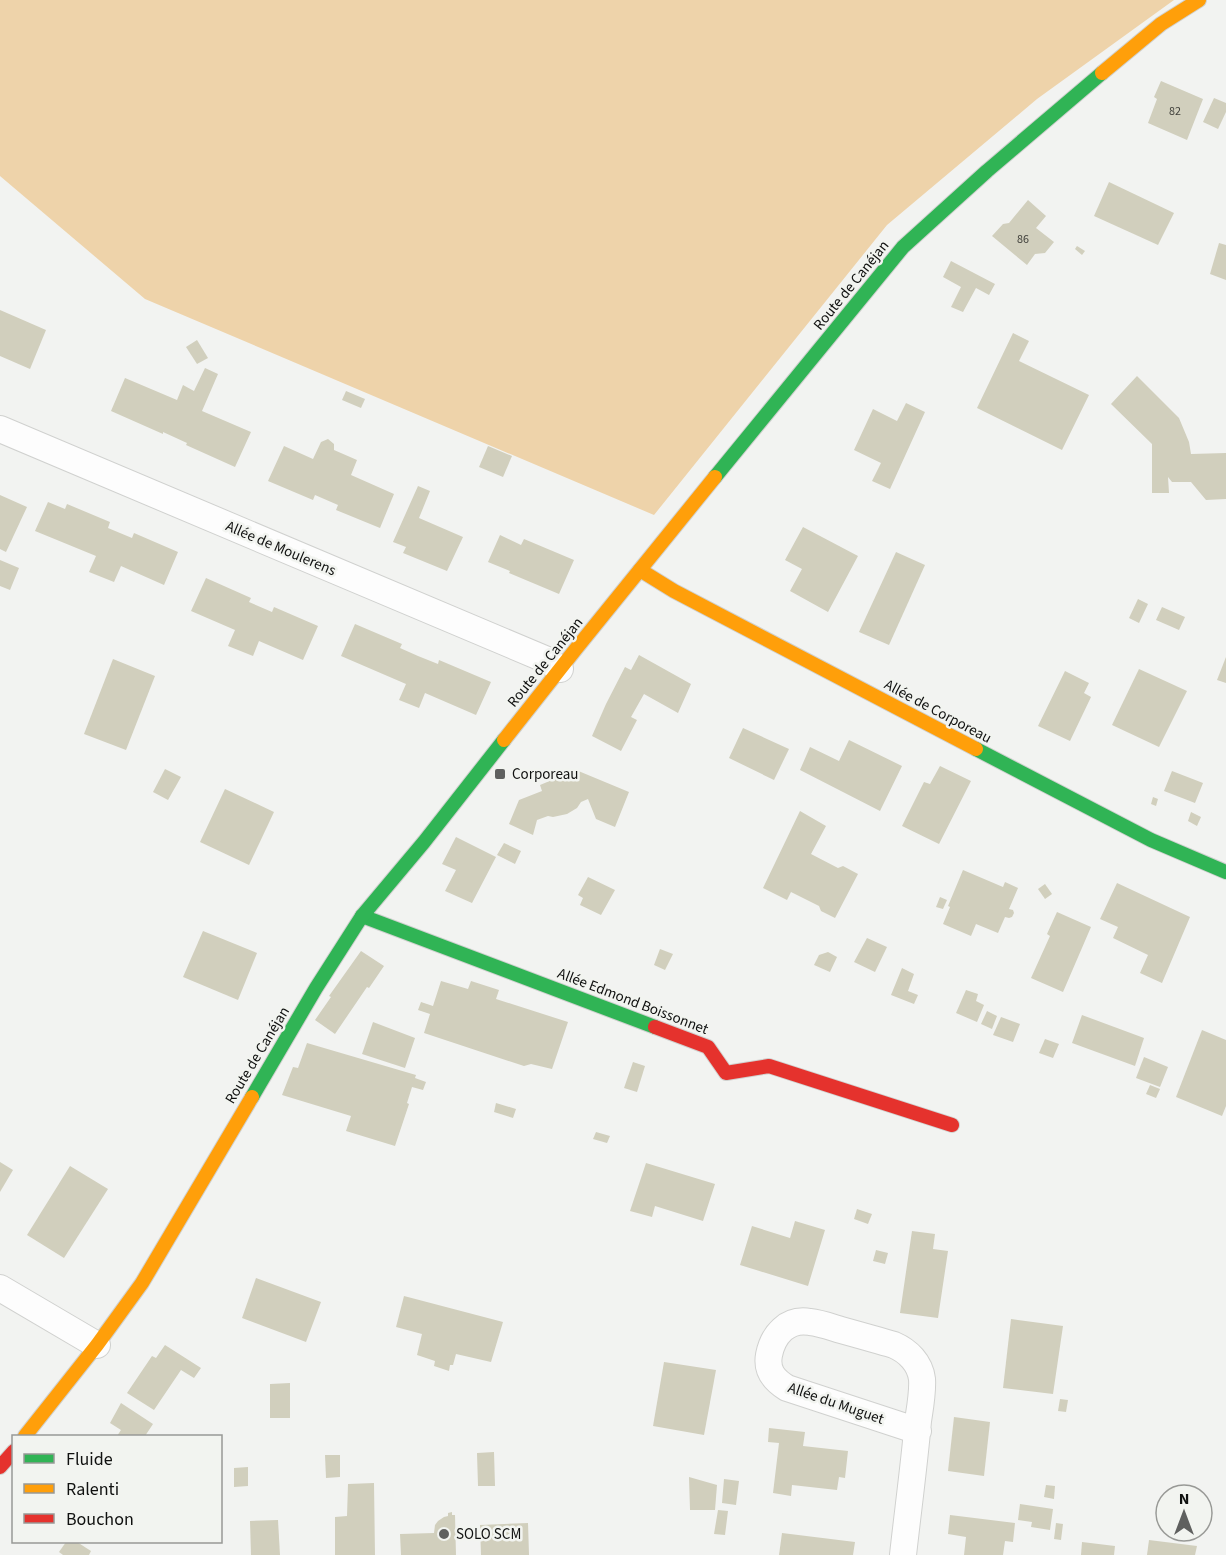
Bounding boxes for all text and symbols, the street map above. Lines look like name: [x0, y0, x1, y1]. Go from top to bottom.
house number: 82: [1169, 103, 1181, 120]
house number: 86: [1017, 231, 1029, 248]
street label: Route de Canéjan: [809, 236, 894, 335]
street label: Allée de Moulerens: [222, 516, 339, 581]
street label: Route de Canéjan: [503, 613, 588, 712]
street label: Allée de Corporeau: [880, 674, 995, 749]
place label: Corporeau: [512, 764, 578, 785]
marker: Corporeau: [493, 767, 507, 781]
street label: Allée Edmond Boissonnet: [554, 963, 711, 1040]
street label: Route de Canéjan: [220, 1003, 295, 1108]
street label: Allée du Muguet: [785, 1377, 887, 1430]
legend: [12, 1435, 222, 1543]
text: Fluide: [66, 1447, 113, 1472]
text: Ralenti: [66, 1477, 119, 1502]
north arrow: [1154, 1483, 1214, 1543]
text: N: [1179, 1488, 1189, 1510]
text: Bouchon: [66, 1507, 134, 1532]
place label: SOLO SCM: [456, 1524, 521, 1545]
marker: SOLO SCM: [437, 1527, 451, 1541]

